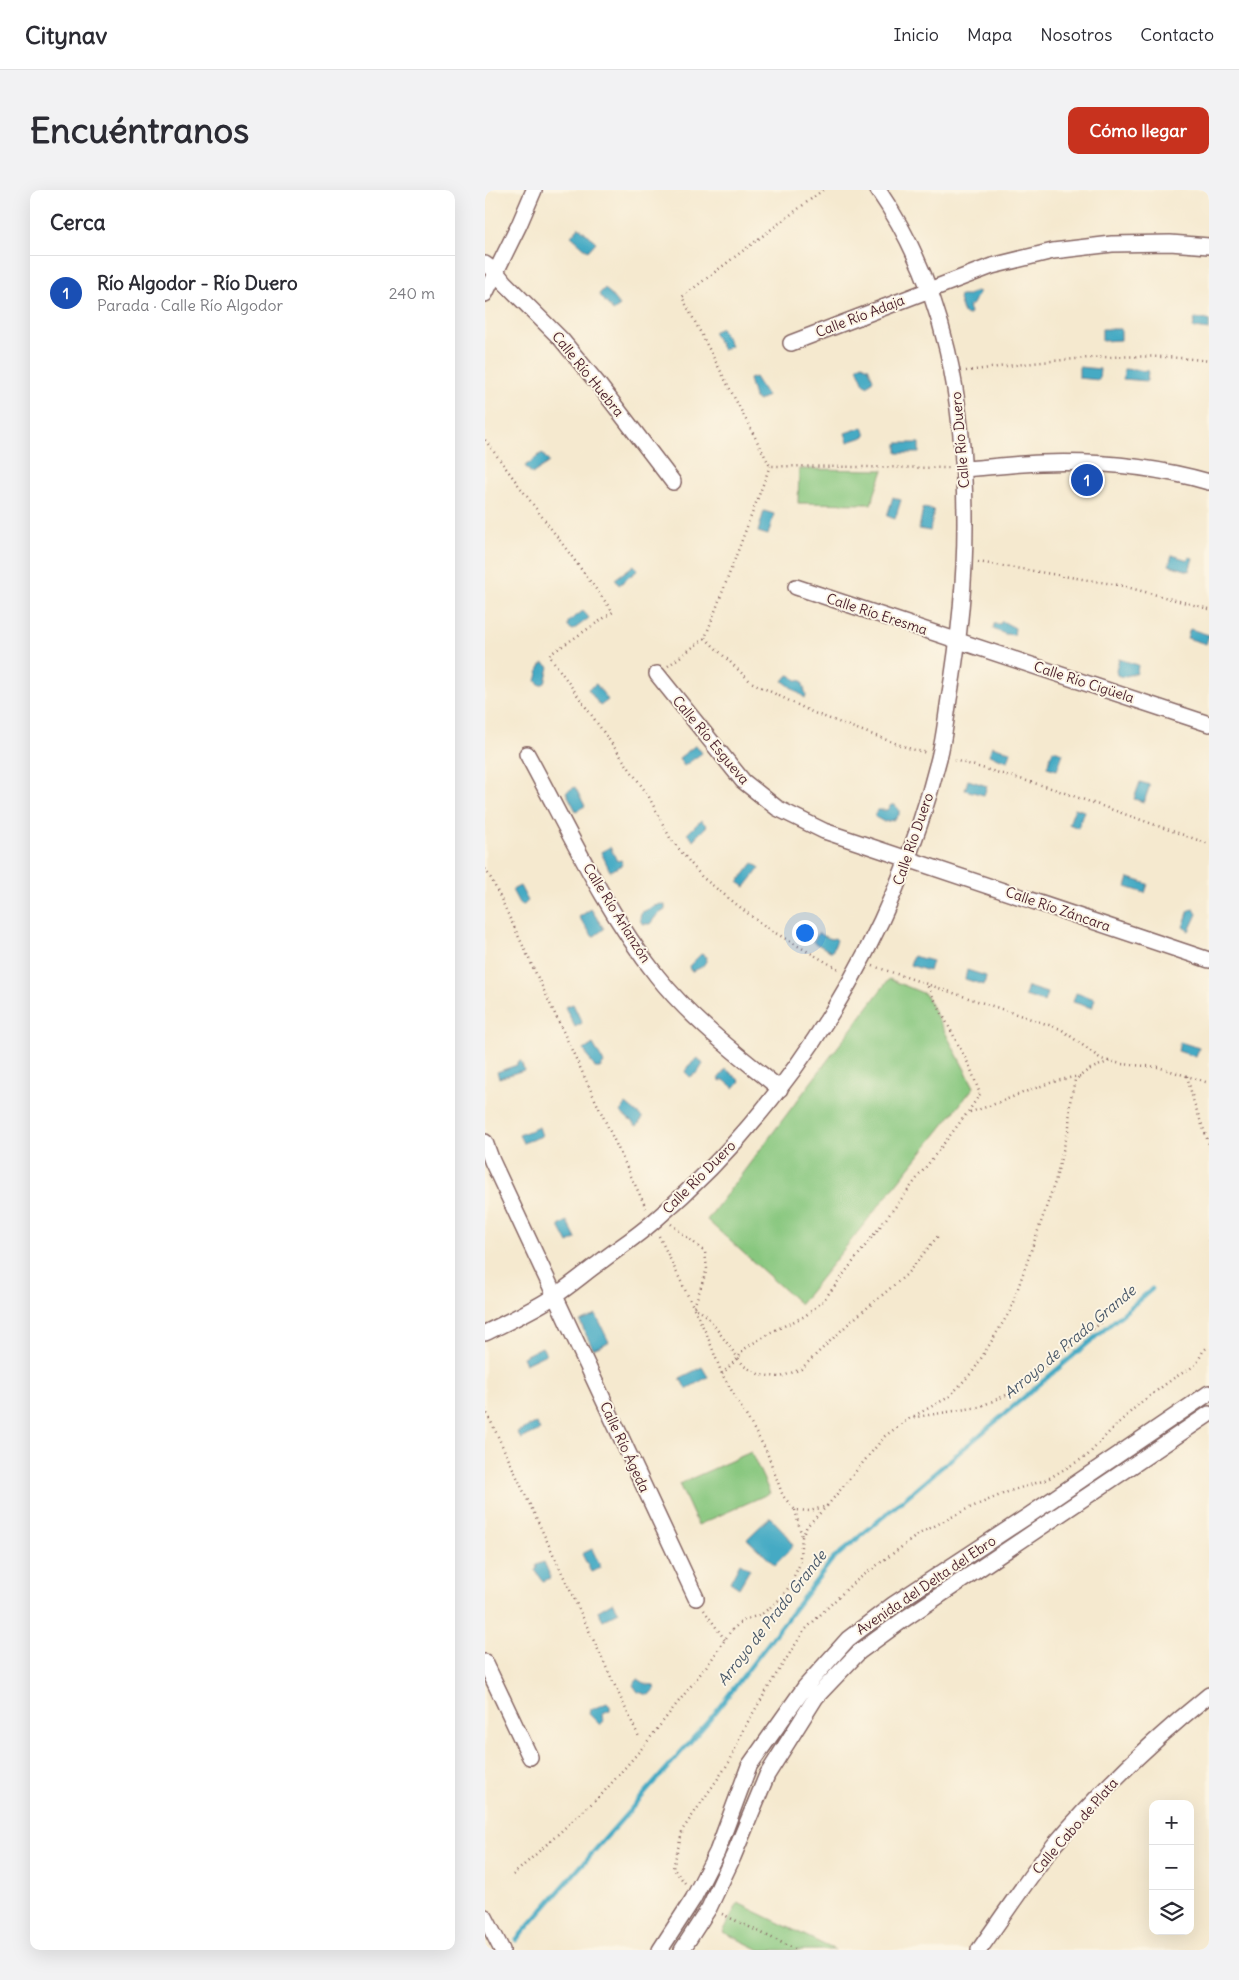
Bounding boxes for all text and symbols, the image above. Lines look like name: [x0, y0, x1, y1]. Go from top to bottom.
text: Citynav: [25, 20, 107, 50]
text: Inicio: [893, 23, 939, 46]
text: Mapa: [967, 23, 1012, 46]
text: Nosotros: [1040, 23, 1112, 46]
text: Contacto: [1140, 23, 1214, 46]
button: Cómo llegar: [1068, 107, 1209, 154]
text: Encuéntranos: [30, 108, 249, 152]
text: Cerca: [50, 209, 105, 236]
text: Río Algodor - Río Duero: [97, 271, 298, 295]
text: 1: [63, 283, 69, 303]
text: 240 m: [389, 283, 435, 303]
street label: Calle Río Adaja: [813, 291, 907, 341]
text: Parada · Calle Río Algodor: [97, 295, 283, 315]
street label: Calle Río Huebra: [548, 328, 628, 420]
street label: Calle Río Duero: [947, 391, 973, 489]
pin: 1: [1071, 461, 1103, 499]
street label: Calle Río Eresma: [824, 589, 930, 639]
street label: Calle Río Cigüela: [1032, 657, 1136, 707]
street label: Calle Río Esgueva: [669, 692, 753, 788]
street label: Calle Río Duero: [889, 790, 937, 888]
street label: Calle Río Arlanzón: [579, 860, 655, 966]
street label: Calle Río Záncara: [1003, 883, 1113, 935]
your location: [792, 920, 818, 946]
street label: Calle Río Duero: [659, 1136, 740, 1217]
water label: Arroyo de Prado Grande: [1000, 1280, 1140, 1402]
street label: Calle Río Ágeda: [596, 1399, 654, 1495]
street label: Avenida del Delta del Ebro: [853, 1531, 999, 1638]
water label: Arroyo de Prado Grande: [713, 1546, 831, 1689]
street label: Calle Cabo de Plata: [1028, 1774, 1122, 1878]
map controls: [1149, 1800, 1194, 1935]
button: +: [1149, 1800, 1194, 1845]
button: −: [1149, 1845, 1194, 1890]
button: layers: [1149, 1890, 1194, 1935]

